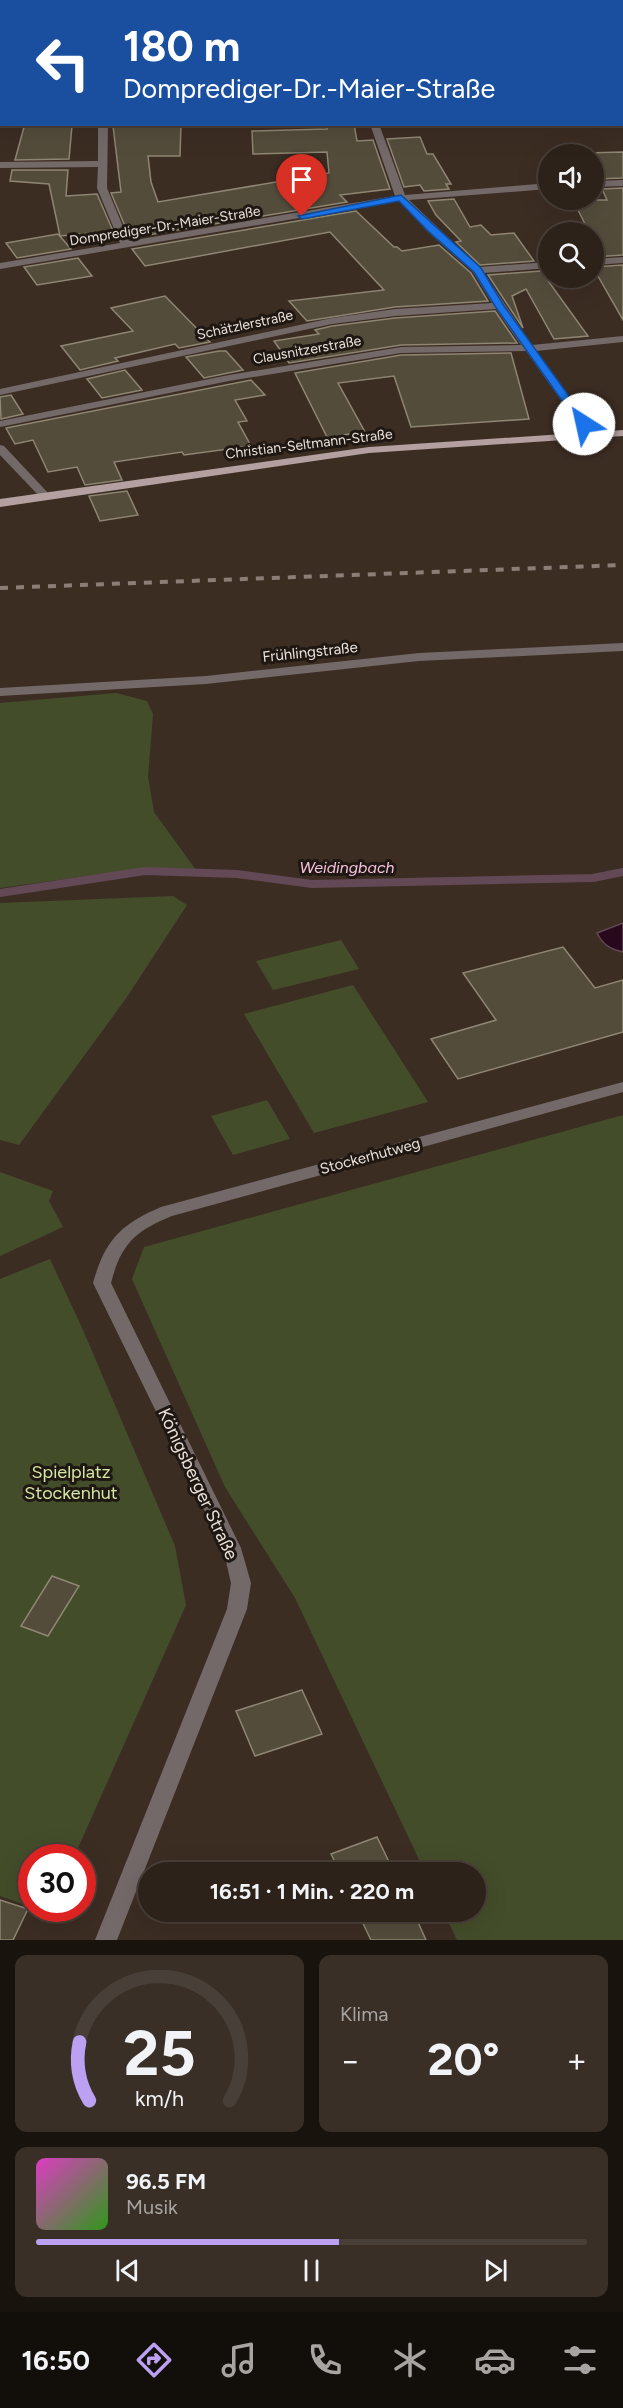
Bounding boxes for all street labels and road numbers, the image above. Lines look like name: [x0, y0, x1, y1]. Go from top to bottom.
street label: Domprediger-Dr.-Maier-Straße: [68, 202, 262, 249]
street label: Schätzlerstraße: [195, 306, 295, 343]
street label: Clausnitzerstraße: [252, 332, 363, 368]
street label: Christian-Seltmann-Straße: [225, 425, 394, 463]
street label: Frühlingstraße: [261, 638, 359, 666]
street label: Stockerhutweg: [318, 1134, 422, 1178]
street label: Königsberger Straße: [153, 1405, 243, 1564]

